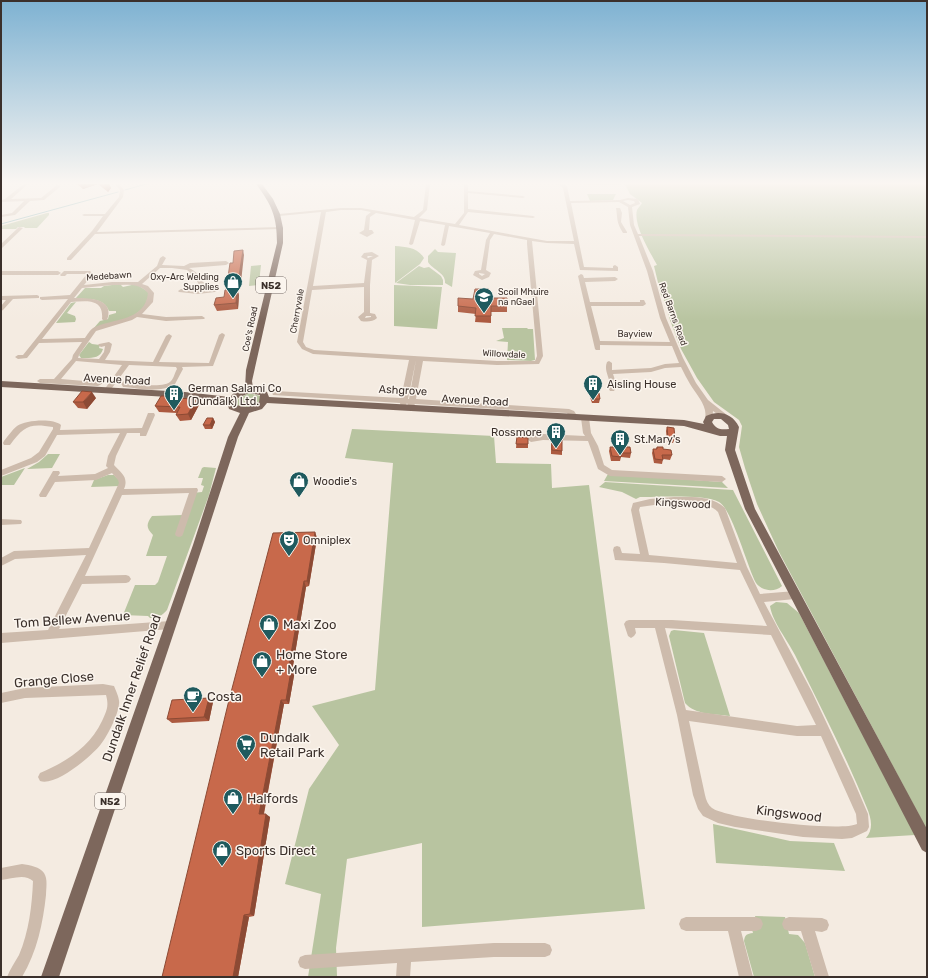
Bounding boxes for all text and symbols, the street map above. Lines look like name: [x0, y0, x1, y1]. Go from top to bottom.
street label: Medebawn: [86, 269, 132, 283]
shop icon: Oxy-Arc Welding Supplies: [222, 271, 244, 299]
place label: Oxy-Arc Welding Supplies: [150, 272, 219, 292]
road number: N52: [256, 277, 286, 293]
street label: Red Barns Road: [657, 281, 689, 347]
school or university icon: Scoil Mhuire na nGael: [473, 286, 495, 314]
place label: Scoil Mhuire na nGael: [498, 287, 549, 307]
street label: Cherryvale: [288, 288, 306, 334]
street label: Coe's Road: [240, 306, 260, 352]
street label: Bayview: [617, 329, 653, 339]
street label: Willowdale: [482, 348, 526, 360]
street label: Avenue Road: [83, 371, 151, 388]
building icon: Aisling House: [582, 373, 604, 401]
place label: Aisling House: [607, 378, 676, 391]
place label: German Salami Co (Dundalk) Ltd.: [188, 382, 281, 408]
building icon: German Salami Co (Dundalk) Ltd.: [163, 383, 185, 411]
street label: Ashgrove: [378, 383, 428, 398]
street label: Avenue Road: [441, 392, 509, 409]
building icon: Rossmore: [545, 421, 567, 449]
place label: Rossmore: [491, 426, 542, 439]
building icon: St.Mary's: [609, 428, 631, 456]
place label: St.Mary's: [634, 433, 681, 446]
shop icon: Woodie's: [288, 470, 310, 498]
place label: Woodie's: [313, 475, 357, 488]
street label: Kingswood: [655, 496, 711, 511]
theatre icon: Omniplex: [278, 529, 300, 557]
place label: Omniplex: [303, 534, 351, 547]
street label: Tom Bellew Avenue: [13, 608, 131, 631]
street label: Dundalk Inner Relief Road: [99, 613, 164, 764]
shop icon: Maxi Zoo: [258, 613, 280, 641]
place label: Maxi Zoo: [283, 617, 336, 632]
place label: Home Store + More: [276, 647, 348, 677]
shop icon: Home Store + More: [251, 650, 273, 678]
street label: Grange Close: [13, 669, 95, 691]
cafe icon: Costa: [182, 685, 204, 713]
place label: Costa: [207, 689, 242, 704]
place label: Dundalk Retail Park: [260, 730, 325, 760]
supermarket icon: Dundalk Retail Park: [235, 733, 257, 761]
shop icon: Halfords: [222, 787, 244, 815]
place label: Halfords: [247, 791, 298, 806]
road number: N52: [95, 793, 125, 809]
street label: Kingswood: [755, 802, 823, 826]
shop icon: Sports Direct: [211, 839, 233, 867]
place label: Sports Direct: [236, 843, 316, 858]

